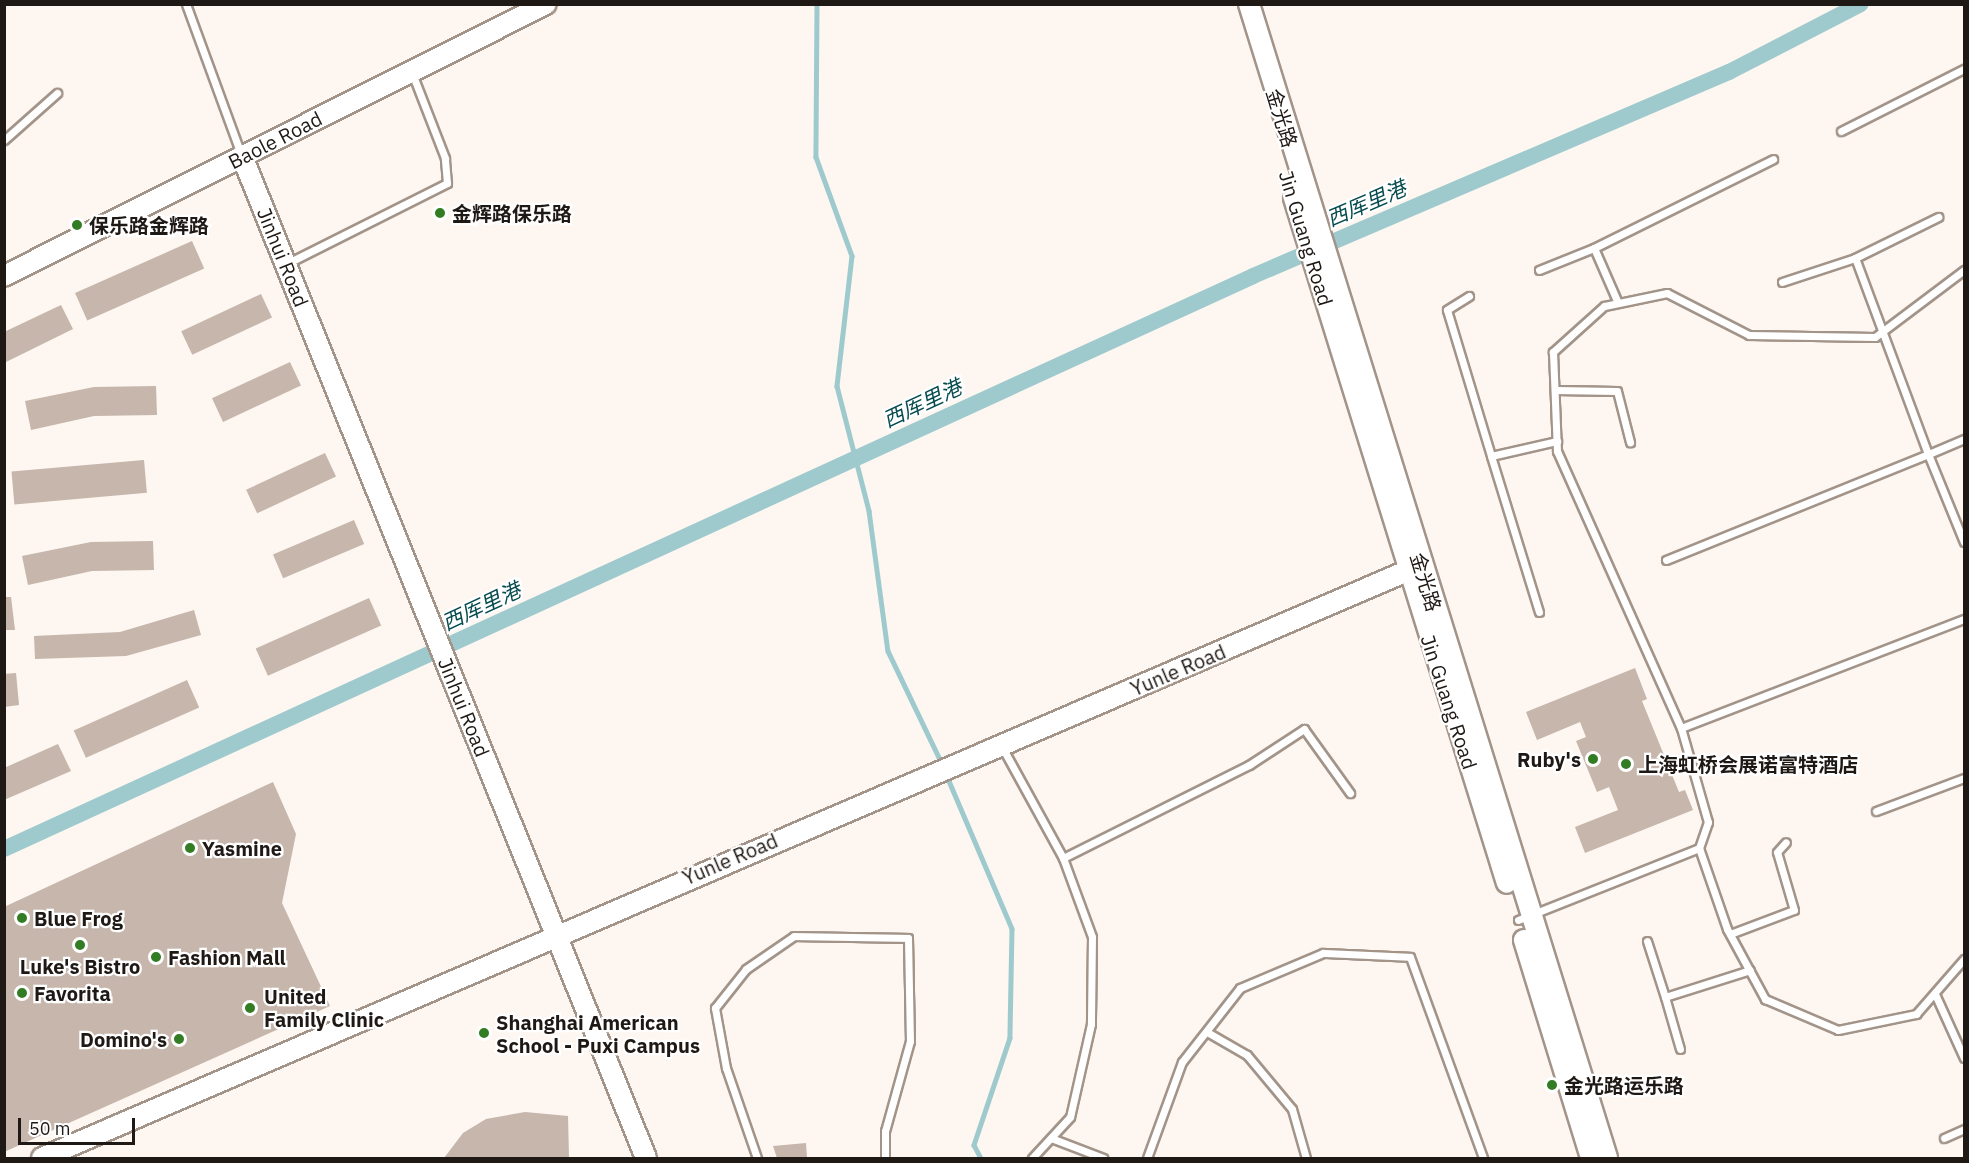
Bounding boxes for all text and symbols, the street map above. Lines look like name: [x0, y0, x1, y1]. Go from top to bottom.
street label: 金光路: [1262, 86, 1302, 150]
street label: Baole Road: [224, 106, 326, 174]
street label: Jin Guang Road: [1274, 168, 1338, 308]
water label: 西厍里港: [1322, 175, 1410, 231]
place label: 金辉路保乐路: [452, 201, 572, 225]
street label: Jinhui Road: [252, 204, 314, 310]
marker: 金辉路保乐路: [433, 206, 447, 220]
place label: 保乐路金辉路: [89, 213, 209, 237]
marker: 保乐路金辉路: [70, 218, 84, 232]
water label: 西厍里港: [879, 374, 965, 432]
street label: 金光路: [1406, 550, 1446, 614]
water label: 西厍里港: [438, 577, 524, 635]
street label: Jin Guang Road: [1416, 632, 1482, 772]
street label: Yunle Road: [1127, 639, 1229, 701]
street label: Jinhui Road: [433, 654, 495, 760]
place label: Ruby's: [1517, 747, 1581, 771]
marker: Ruby's: [1586, 752, 1600, 766]
place label: 上海虹桥会展诺富特酒店: [1638, 752, 1858, 776]
marker: 上海虹桥会展诺富特酒店: [1619, 757, 1633, 771]
street label: Yunle Road: [679, 828, 781, 890]
place label: Yasmine: [202, 836, 282, 860]
marker: Yasmine: [183, 841, 197, 855]
place label: Blue Frog: [34, 906, 123, 930]
marker: Blue Frog: [15, 911, 29, 925]
marker: Luke's Bistro: [73, 938, 87, 952]
place label: Fashion Mall: [168, 945, 286, 969]
marker: Fashion Mall: [149, 950, 163, 964]
place label: Luke's Bistro: [20, 954, 140, 978]
place label: Favorita: [34, 981, 111, 1005]
place label: United Family Clinic: [264, 984, 384, 1031]
marker: Favorita: [15, 986, 29, 1000]
marker: United Family Clinic: [241, 999, 259, 1017]
place label: Shanghai American School - Puxi Campus: [496, 1010, 700, 1057]
marker: Shanghai American School - Puxi Campus: [477, 1026, 491, 1040]
place label: Domino's: [80, 1027, 167, 1051]
marker: Domino's: [172, 1032, 186, 1046]
place label: 金光路运乐路: [1564, 1073, 1684, 1097]
marker: 金光路运乐路: [1545, 1078, 1559, 1092]
scale bar: [21, 1106, 138, 1144]
text: 50 m: [29, 1117, 71, 1140]

